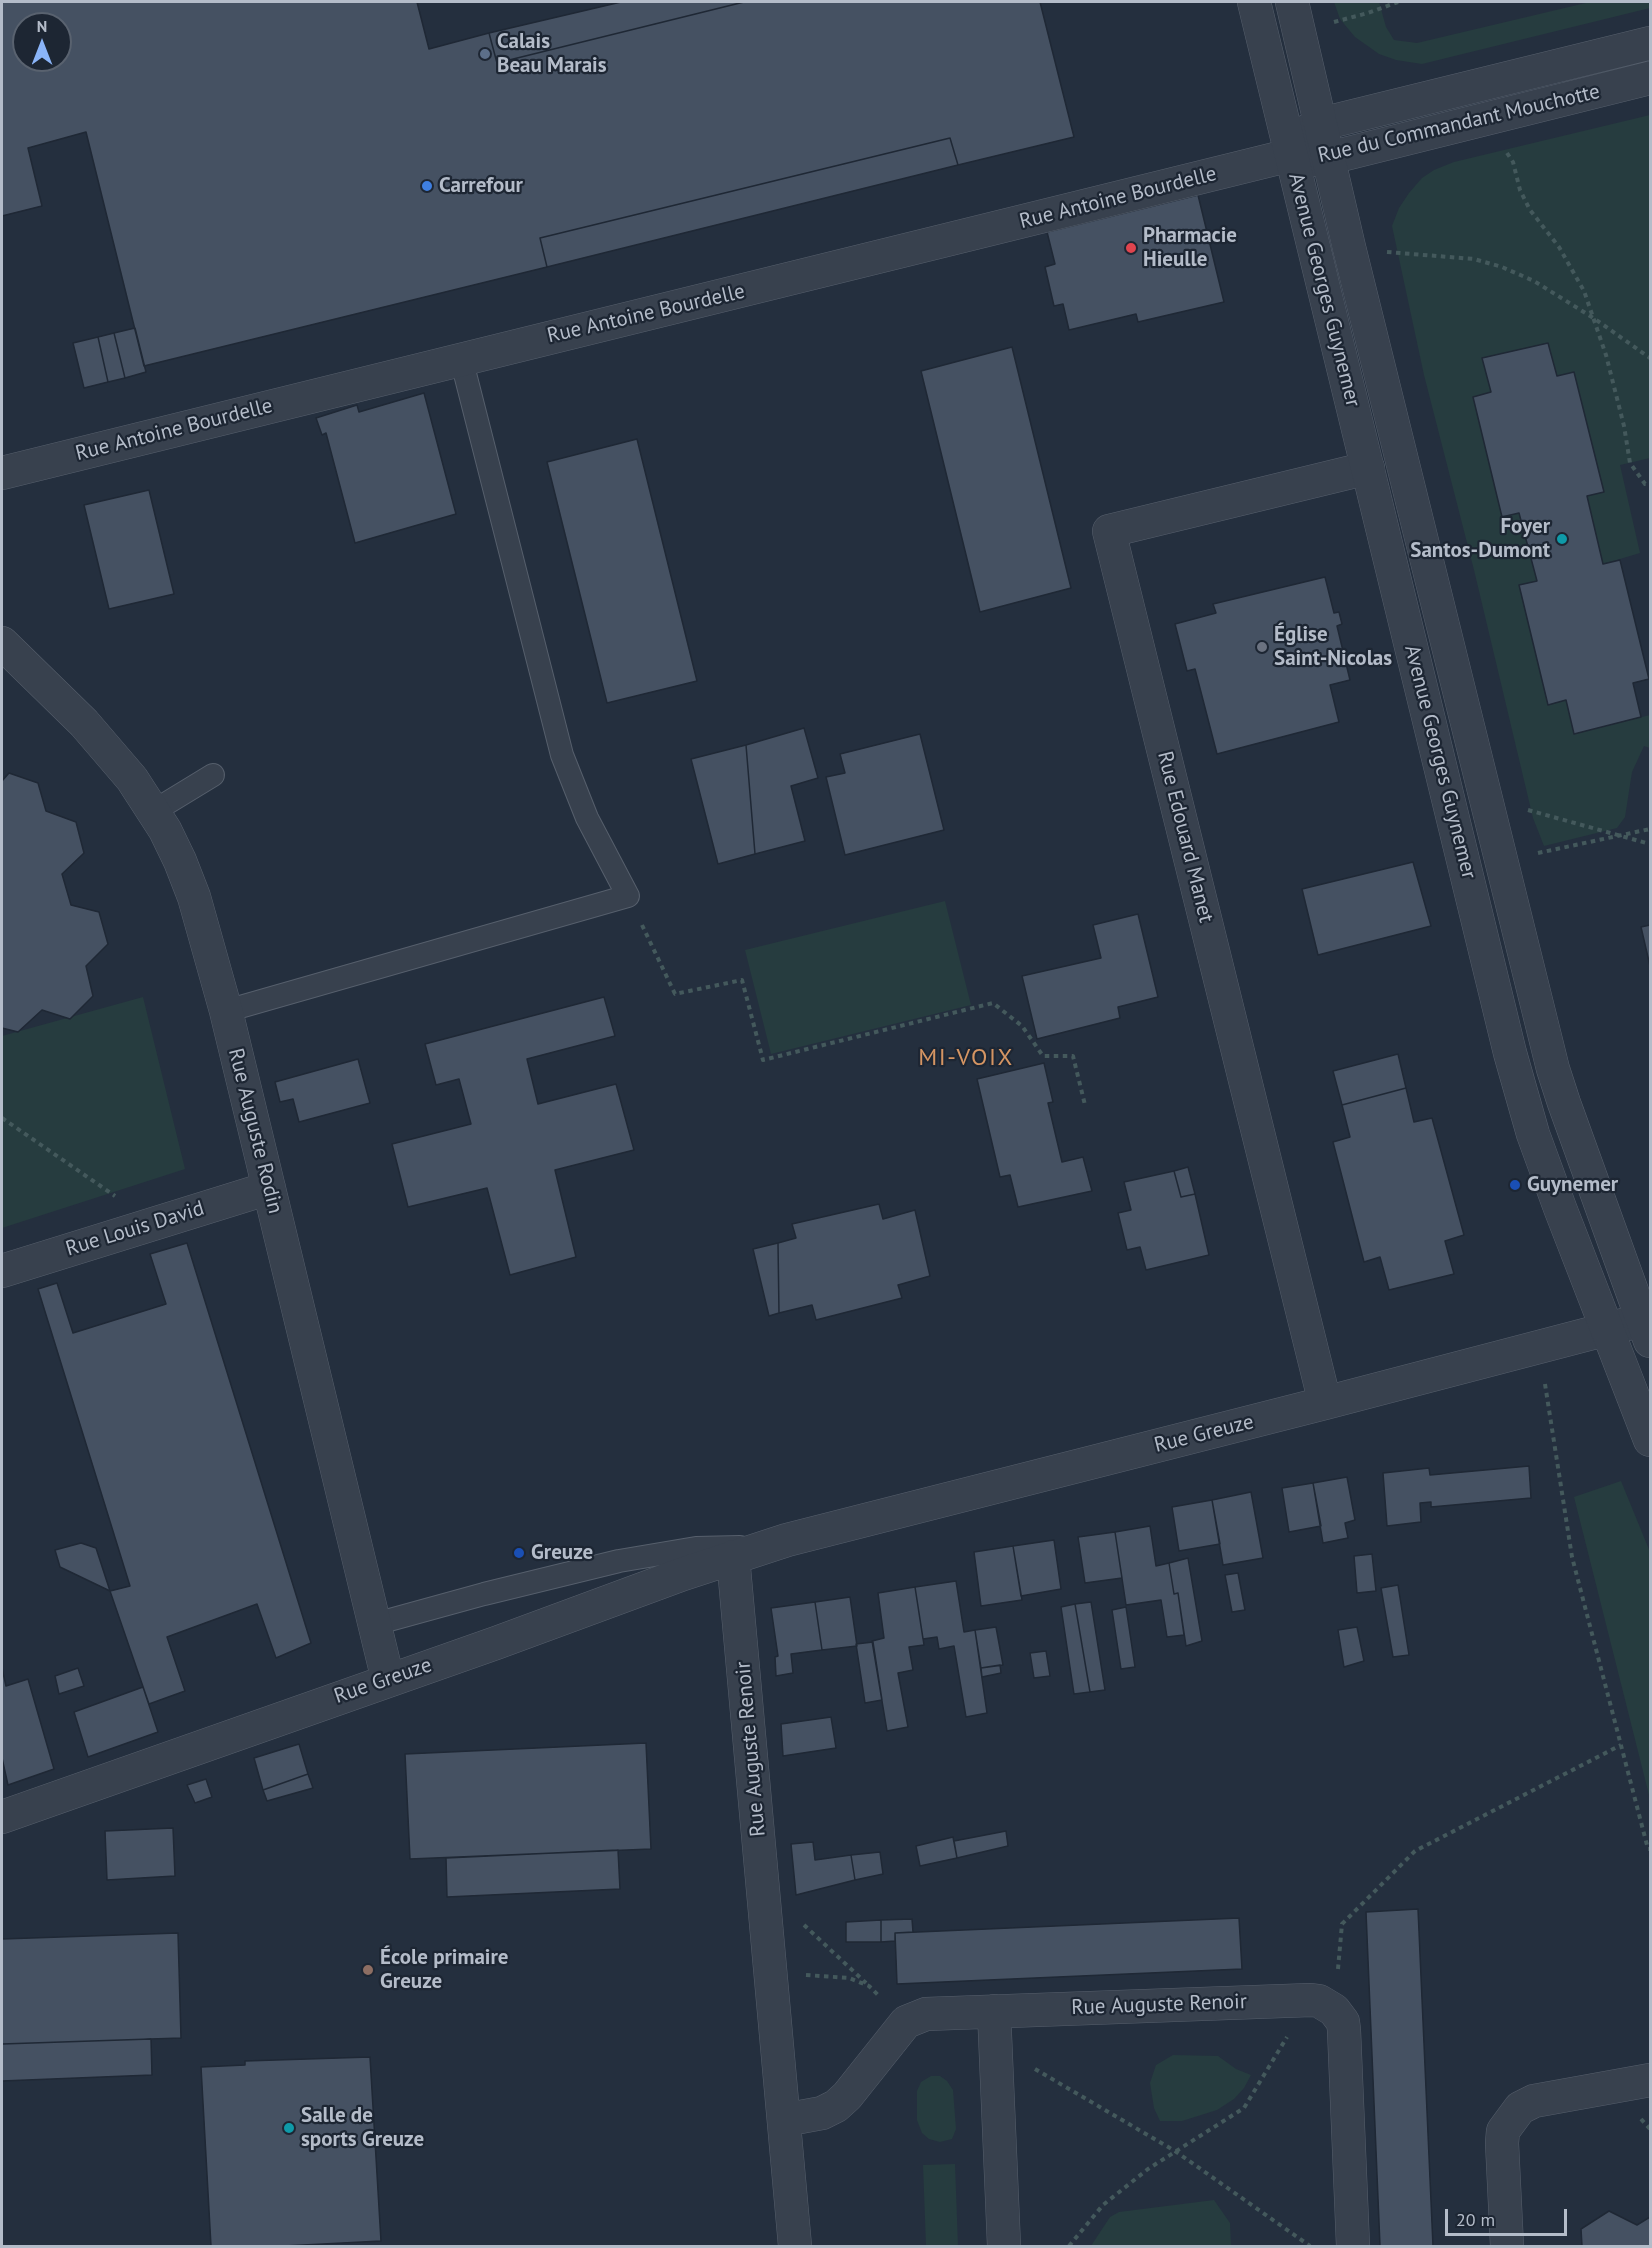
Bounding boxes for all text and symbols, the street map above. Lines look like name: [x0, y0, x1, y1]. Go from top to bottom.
north arrow: [12, 12, 72, 72]
text: N: [37, 16, 47, 36]
place label: Calais Beau Marais: [497, 29, 607, 79]
marker: Calais Beau Marais: [478, 47, 492, 61]
street label: Rue du Commandant Mouchotte: [1316, 79, 1602, 169]
street label: Rue Antoine Bourdelle: [1017, 161, 1219, 235]
street label: Avenue Georges Guynemer: [1283, 170, 1365, 410]
place label: Carrefour: [439, 173, 523, 199]
marker: Carrefour: [420, 179, 434, 193]
place label: Pharmacie Hieulle: [1143, 223, 1237, 273]
marker: Pharmacie Hieulle: [1124, 241, 1138, 255]
street label: Rue Antoine Bourdelle: [545, 279, 747, 349]
street label: Rue Antoine Bourdelle: [73, 393, 275, 467]
place label: Foyer Santos-Dumont: [1410, 514, 1550, 564]
marker: Foyer Santos-Dumont: [1555, 532, 1569, 546]
place label: Église Saint-Nicolas: [1274, 622, 1392, 672]
marker: Église Saint-Nicolas: [1255, 640, 1269, 654]
street label: Avenue Georges Guynemer: [1399, 642, 1481, 882]
street label: Rue Edouard Manet: [1152, 749, 1218, 925]
district label: MI-VOIX: [918, 1044, 1014, 1072]
street label: Rue Auguste Rodin: [222, 1046, 288, 1216]
place label: Guynemer: [1527, 1172, 1618, 1198]
marker: Guynemer: [1508, 1178, 1522, 1192]
street label: Rue Louis David: [63, 1196, 207, 1262]
street label: Rue Greuze: [1152, 1409, 1256, 1459]
place label: Greuze: [531, 1540, 593, 1566]
marker: Greuze: [512, 1546, 526, 1560]
street label: Rue Greuze: [331, 1653, 435, 1709]
street label: Rue Auguste Renoir: [731, 1660, 771, 1838]
place label: École primaire Greuze: [380, 1945, 508, 1995]
marker: École primaire Greuze: [361, 1963, 375, 1977]
street label: Rue Auguste Renoir: [1071, 1989, 1247, 2021]
place label: Salle de sports Greuze: [301, 2103, 424, 2153]
marker: Salle de sports Greuze: [282, 2121, 296, 2135]
scale bar: [1448, 2197, 1570, 2235]
text: 20 m: [1456, 2208, 1495, 2231]

